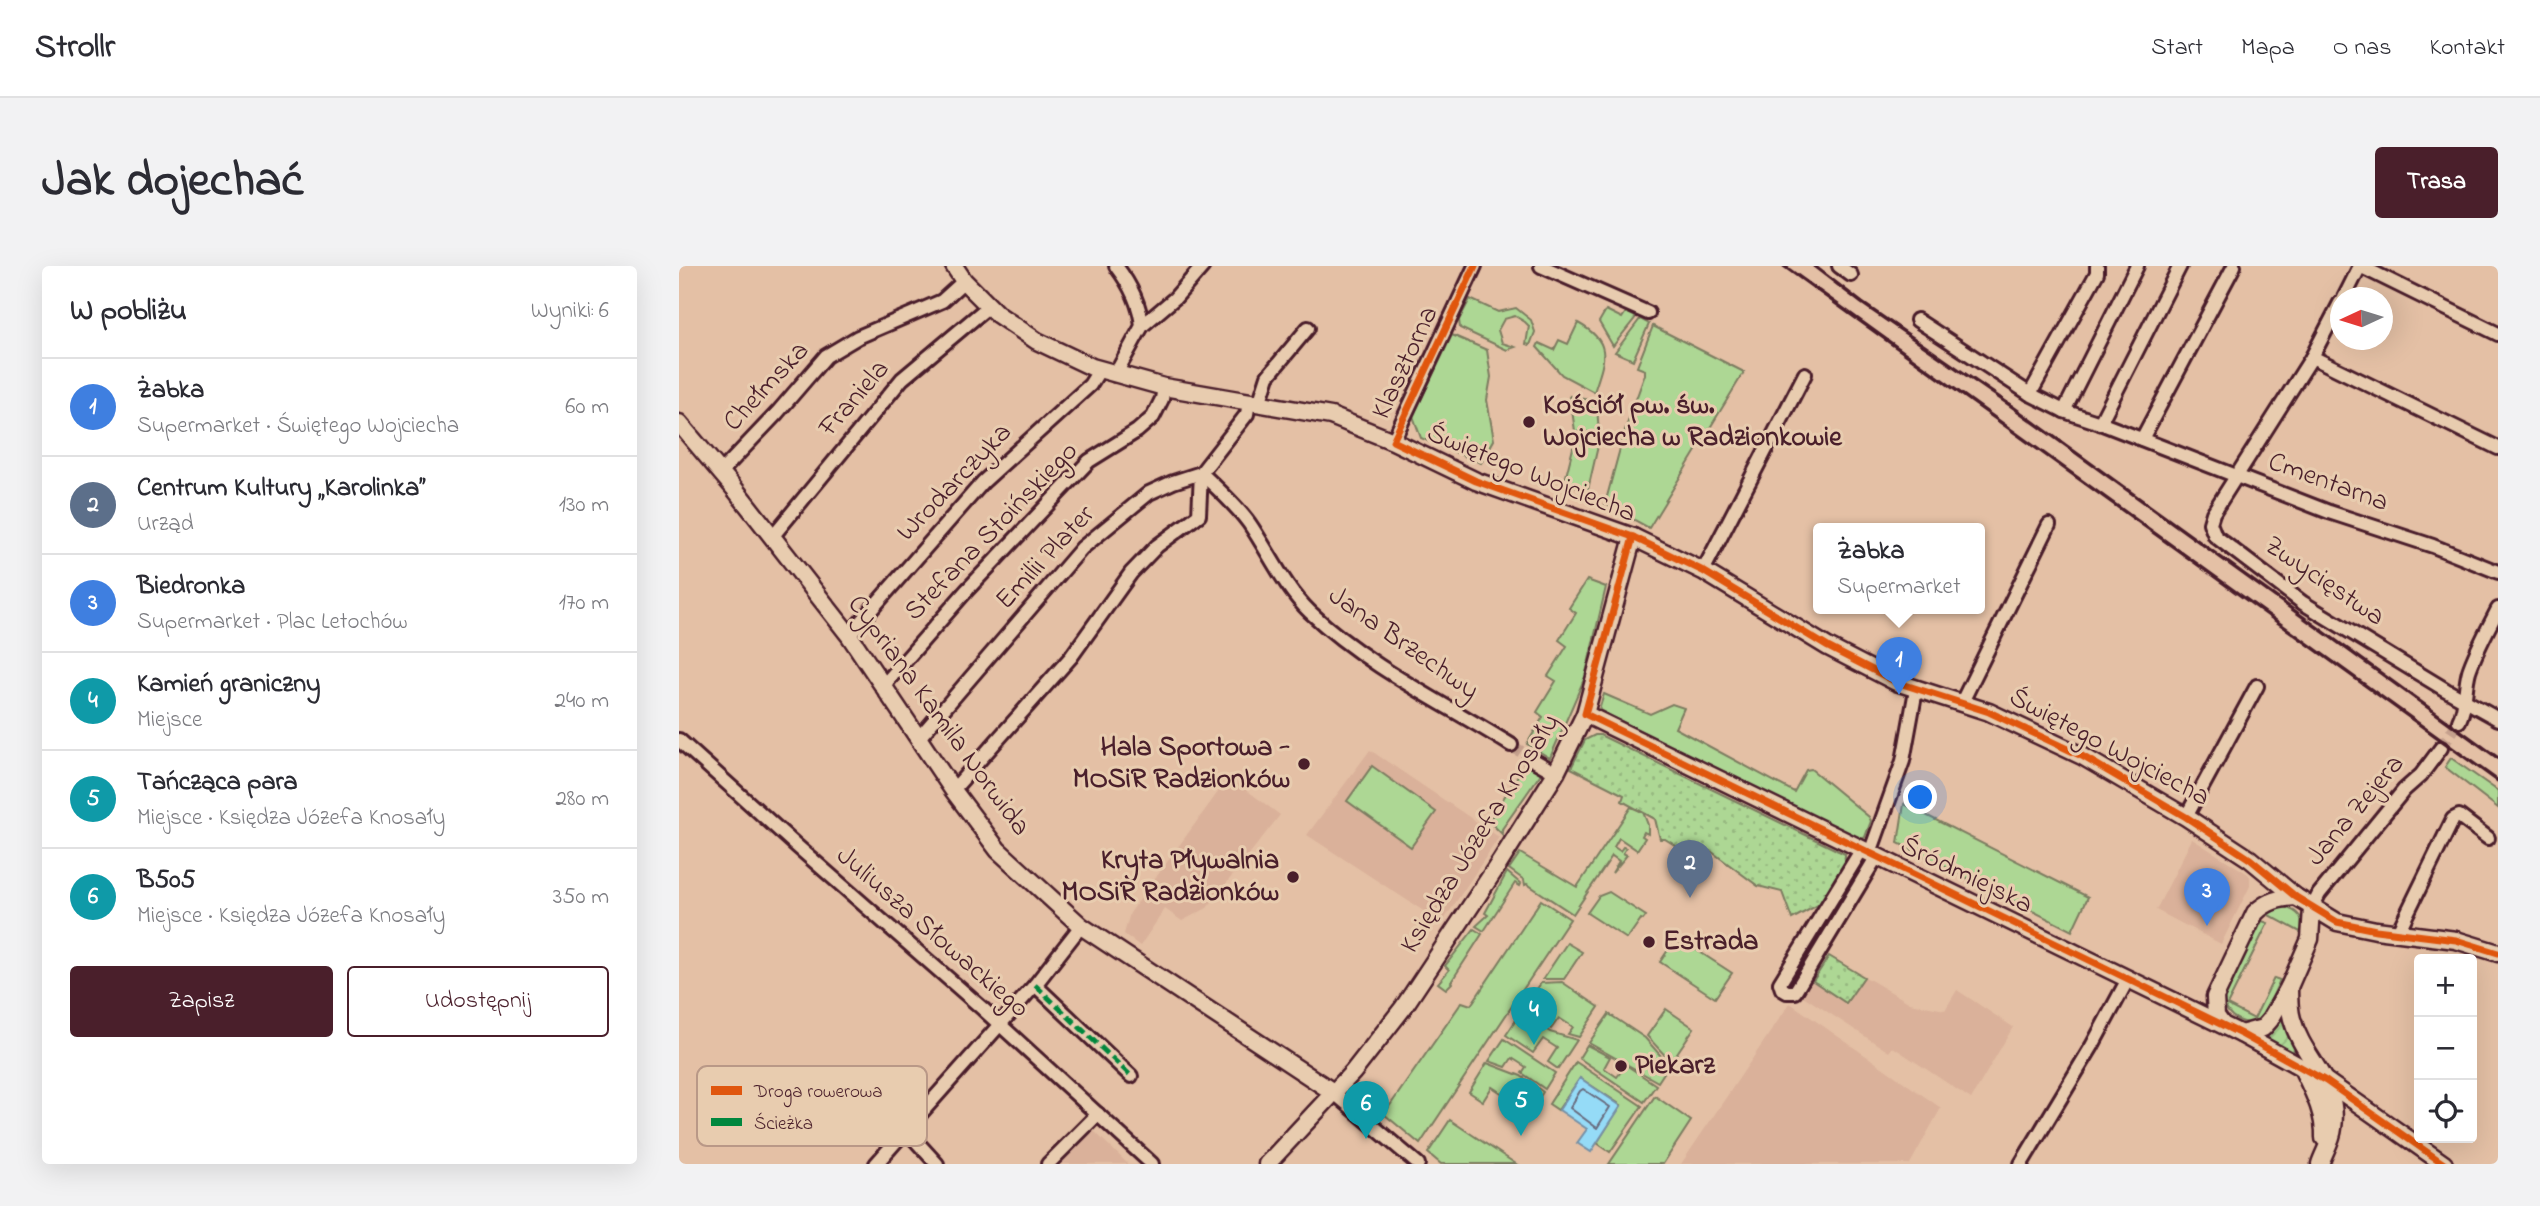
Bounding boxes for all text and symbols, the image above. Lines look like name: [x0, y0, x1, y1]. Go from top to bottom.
text: Strollr: [35, 24, 115, 72]
text: Start: [2151, 31, 2203, 66]
text: Mapa: [2241, 31, 2295, 66]
text: O nas: [2333, 31, 2391, 66]
text: Kontakt: [2429, 31, 2505, 66]
text: Jak dojechać: [42, 146, 303, 218]
button: Trasa: [2375, 147, 2498, 218]
north arrow: [2330, 287, 2393, 350]
text: W pobliżu: [70, 290, 187, 334]
text: Wyniki: 6: [531, 295, 609, 328]
street label: Klasztorna: [1362, 300, 1450, 426]
street label: Chełmska: [714, 332, 820, 442]
street label: Franiela: [809, 351, 900, 448]
text: Żabka: [137, 372, 204, 410]
place label: Kościół pw. św. Wojciecha w Radzionkowie: [1543, 386, 1843, 459]
text: 1: [89, 391, 97, 424]
text: 60 m: [565, 391, 609, 424]
text: Supermarket · Świętego Wojciecha: [137, 410, 459, 443]
street label: Świętego Wojciecha: [1420, 413, 1642, 535]
street label: Wrodarczyka: [888, 414, 1022, 552]
marker: Kościół pw. św. Wojciecha w Radzionkowie: [1521, 414, 1537, 430]
street label: Stefana Stoińskiego: [895, 433, 1089, 631]
street label: Cmentarna: [2262, 442, 2394, 524]
text: Centrum Kultury „Karolinka”: [137, 470, 425, 508]
text: 2: [87, 489, 99, 522]
text: 130 m: [559, 489, 609, 522]
street label: Emilii Plater: [987, 496, 1106, 620]
text: Urząd: [137, 508, 194, 541]
popup: [1813, 523, 1985, 614]
street label: Zwycięstwa: [2255, 526, 2393, 638]
text: Żabka: [1837, 533, 1905, 571]
text: Biedronka: [137, 568, 245, 606]
text: Supermarket: [1837, 571, 1961, 604]
street label: Jana Brzechwy: [1319, 577, 1487, 711]
text: 3: [88, 587, 98, 620]
text: 170 m: [559, 587, 609, 620]
street label: Cypriana Kamila Norwida: [836, 587, 1040, 845]
text: Supermarket · Plac Letochów: [137, 606, 408, 639]
pin: 1: [1876, 637, 1922, 695]
text: Kamień graniczny: [137, 666, 320, 704]
street label: Świętego Wojciecha: [2001, 678, 2217, 818]
text: 4: [88, 685, 98, 718]
text: 240 m: [555, 685, 609, 718]
text: Miejsce: [137, 704, 202, 737]
street label: Księdza Józefa Knosały: [1391, 706, 1571, 962]
place label: Hala Sportowa - MOSiR Radzionków: [1072, 728, 1290, 801]
street label: Jana Zejera: [2297, 746, 2415, 876]
marker: Hala Sportowa - MOSiR Radzionków: [1296, 756, 1312, 772]
text: Tańcząca para: [137, 764, 298, 802]
your location: [1903, 780, 1937, 814]
text: 5: [86, 783, 100, 816]
text: 280 m: [555, 783, 609, 816]
text: Miejsce · Księdza Józefa Knosały: [137, 802, 445, 835]
street label: Śródmiejska: [1893, 826, 2039, 926]
street label: Juliusza Słowackiego: [826, 837, 1038, 1029]
pin: 2: [1667, 840, 1713, 898]
place label: Kryta Pływalnia MOSiR Radzionków: [1061, 841, 1279, 914]
text: B505: [137, 862, 195, 900]
pin: 3: [2184, 868, 2230, 926]
marker: Kryta Pływalnia MOSiR Radzionków: [1285, 869, 1301, 885]
text: 6: [88, 881, 98, 914]
text: 350 m: [553, 881, 609, 914]
text: Miejsce · Księdza Józefa Knosały: [137, 900, 445, 933]
place label: Estrada: [1663, 922, 1758, 963]
marker: Estrada: [1641, 934, 1657, 950]
map controls: [2414, 954, 2477, 1143]
button: +: [2414, 954, 2477, 1017]
button: Zapisz: [70, 966, 333, 1037]
button: Udostępnij: [347, 966, 609, 1037]
pin: 4: [1511, 987, 1557, 1045]
button: −: [2414, 1017, 2477, 1080]
place label: Piekarz: [1635, 1046, 1716, 1087]
marker: Piekarz: [1613, 1058, 1629, 1074]
legend: [697, 1066, 927, 1146]
pin: 5: [1498, 1078, 1544, 1136]
text: Droga rowerowa: [753, 1079, 883, 1108]
button: locate: [2414, 1080, 2477, 1143]
pin: 6: [1343, 1081, 1389, 1139]
text: Ścieżka: [754, 1111, 813, 1138]

